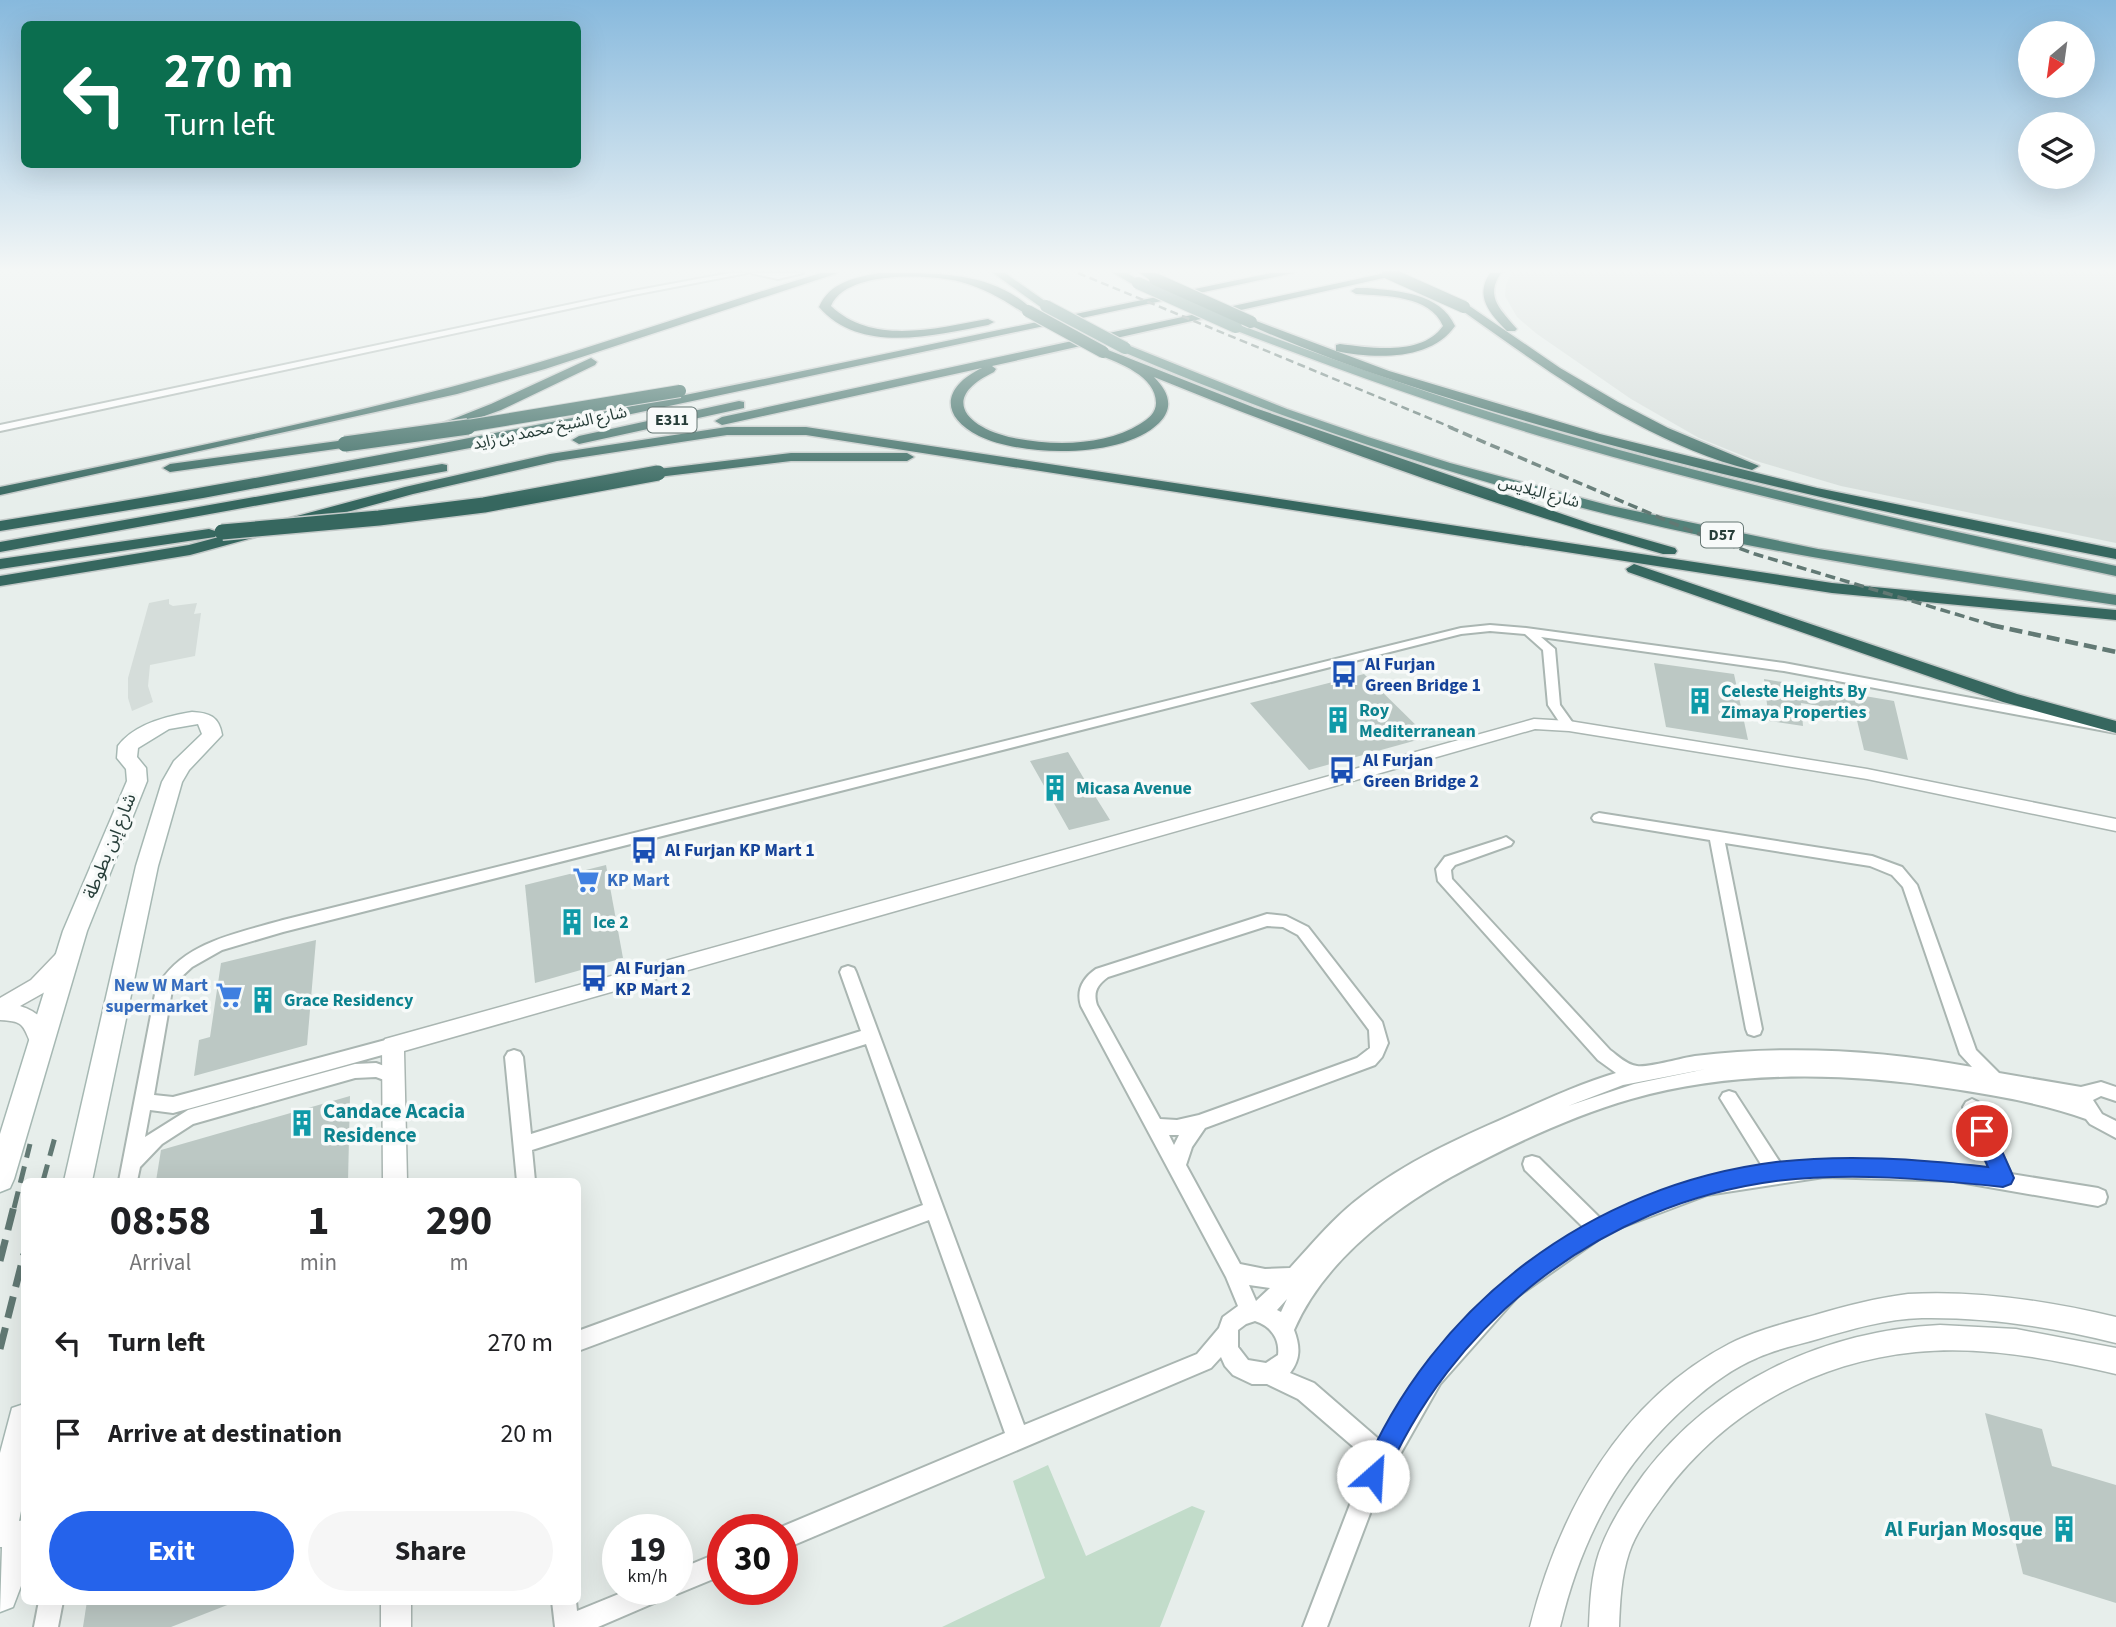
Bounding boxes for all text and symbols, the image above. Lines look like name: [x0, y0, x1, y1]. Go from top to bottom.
north arrow: [2018, 21, 2095, 98]
map controls: [2018, 21, 2095, 189]
text: 270 m: [164, 37, 293, 107]
icon: left: [49, 49, 140, 140]
text: Turn left: [164, 102, 275, 148]
button: layers: [2018, 112, 2095, 189]
street label: شارع الشيخ محمد بن زايد: [471, 401, 629, 456]
road number: E311: [648, 408, 696, 432]
street label: شارع اليلايس: [1496, 471, 1582, 514]
road number: D57: [1701, 522, 1743, 548]
place label: Al Furjan Green Bridge 1: [1364, 652, 1481, 698]
bus stop icon: Al Furjan Green Bridge 1: [1329, 659, 1359, 689]
place label: Celeste Heights By Zimaya Properties: [1721, 679, 1868, 725]
building icon: Celeste Heights By Zimaya Properties: [1685, 686, 1715, 716]
place label: Roy Mediterranean: [1359, 698, 1476, 744]
building icon: Roy Mediterranean: [1323, 705, 1353, 735]
place label: Al Furjan Green Bridge 2: [1362, 748, 1479, 794]
bus stop icon: Al Furjan Green Bridge 2: [1327, 755, 1357, 785]
building icon: Micasa Avenue: [1040, 773, 1070, 803]
place label: Micasa Avenue: [1076, 776, 1192, 801]
street label: شارع إبن بطوطة: [78, 790, 143, 903]
bus stop icon: Al Furjan KP Mart 1: [629, 835, 659, 865]
place label: Al Furjan KP Mart 1: [664, 838, 815, 863]
supermarket icon: KP Mart: [571, 865, 601, 895]
place label: KP Mart: [607, 868, 670, 893]
building icon: Ice 2: [557, 907, 587, 937]
place label: Ice 2: [593, 910, 629, 935]
place label: Al Furjan KP Mart 2: [614, 956, 691, 1002]
bus stop icon: Al Furjan KP Mart 2: [579, 963, 609, 993]
place label: New W Mart supermarket: [106, 973, 208, 1019]
supermarket icon: New W Mart supermarket: [214, 980, 244, 1010]
building icon: Grace Residency: [248, 985, 278, 1015]
place label: Grace Residency: [284, 988, 414, 1013]
place label: Candace Acacia Residence: [323, 1096, 465, 1150]
pin: [1952, 1101, 2012, 1161]
building icon: Candace Acacia Residence: [287, 1108, 317, 1138]
icon: arrive: [1963, 1112, 2001, 1150]
text: 08:58: [110, 1191, 211, 1251]
text: 1: [307, 1191, 329, 1251]
text: 290: [426, 1191, 492, 1251]
text: Arrival: [129, 1246, 191, 1279]
text: min: [300, 1246, 337, 1279]
text: m: [449, 1246, 469, 1279]
icon: left: [49, 1324, 87, 1362]
text: Turn left: [108, 1324, 205, 1361]
text: 270 m: [487, 1324, 553, 1361]
icon: arrive: [49, 1415, 87, 1453]
text: Arrive at destination: [108, 1415, 342, 1452]
text: 20 m: [500, 1415, 553, 1452]
position arrow: [1336, 1439, 1410, 1513]
button: Exit: [49, 1511, 294, 1591]
button: Share: [308, 1511, 553, 1591]
speed limit sign: 30: [707, 1514, 798, 1605]
place label: Al Furjan Mosque: [1884, 1514, 2043, 1544]
building icon: Al Furjan Mosque: [2049, 1514, 2079, 1544]
text: 19: [629, 1525, 666, 1575]
text: km/h: [628, 1564, 667, 1589]

